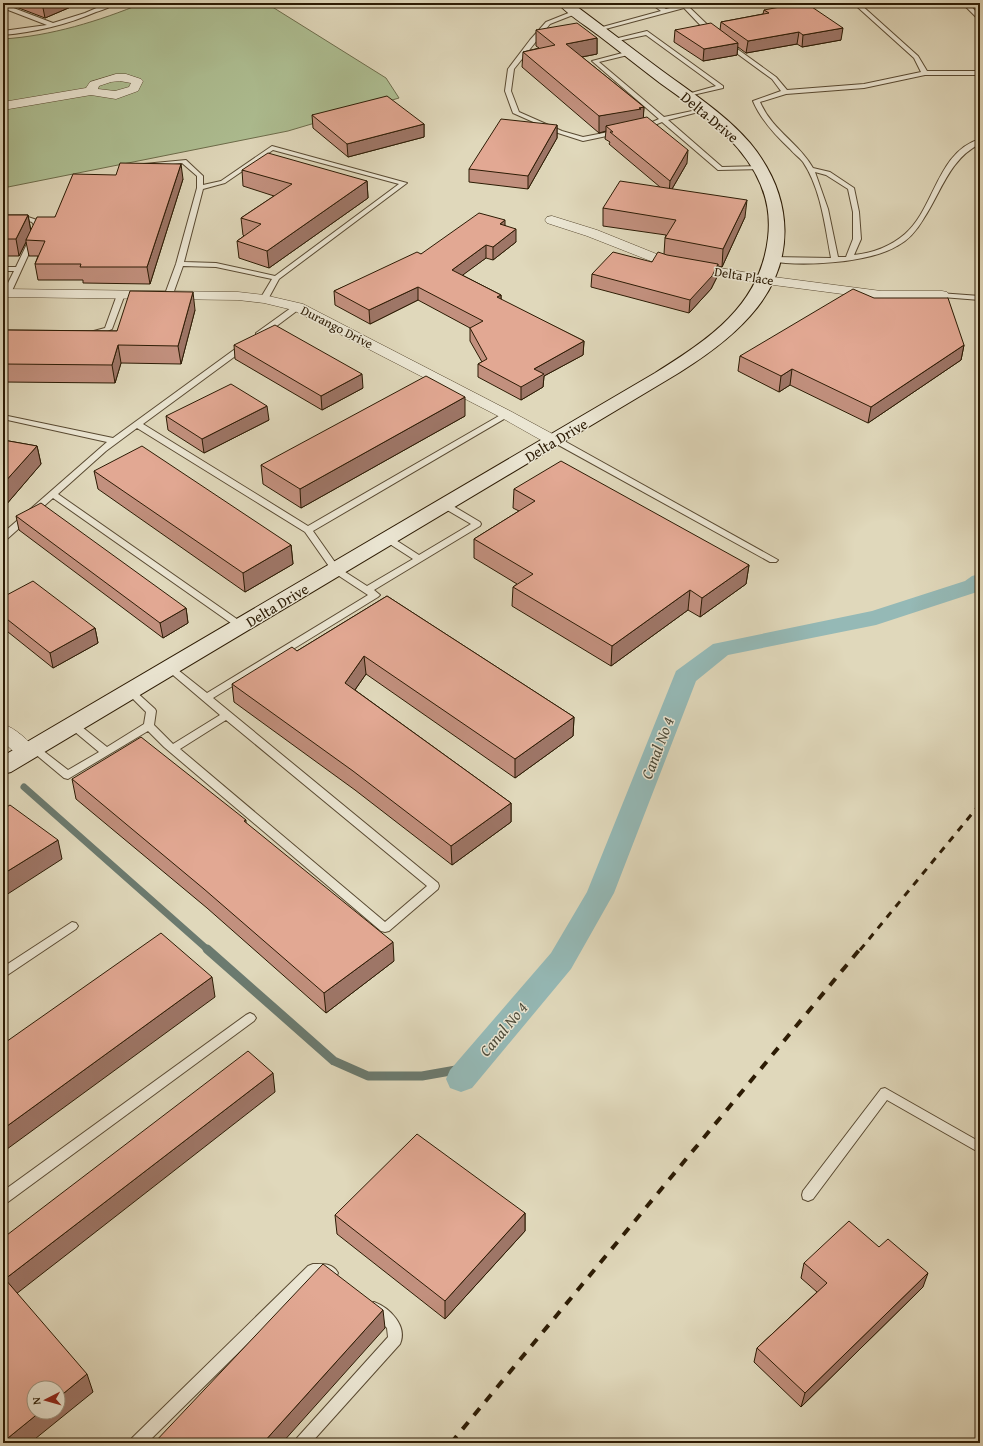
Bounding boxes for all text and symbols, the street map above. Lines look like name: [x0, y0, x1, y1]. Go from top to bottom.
street label: Delta Drive: [677, 87, 743, 147]
street label: Delta Place: [713, 262, 775, 290]
street label: Durango Drive: [298, 301, 376, 353]
street label: Delta Drive: [521, 413, 591, 467]
street label: Delta Drive: [242, 578, 312, 632]
water label: Canal No 4: [634, 713, 680, 782]
water label: Canal No 4: [473, 996, 533, 1061]
north arrow: [26, 1380, 66, 1420]
text: N: [28, 1396, 44, 1406]

